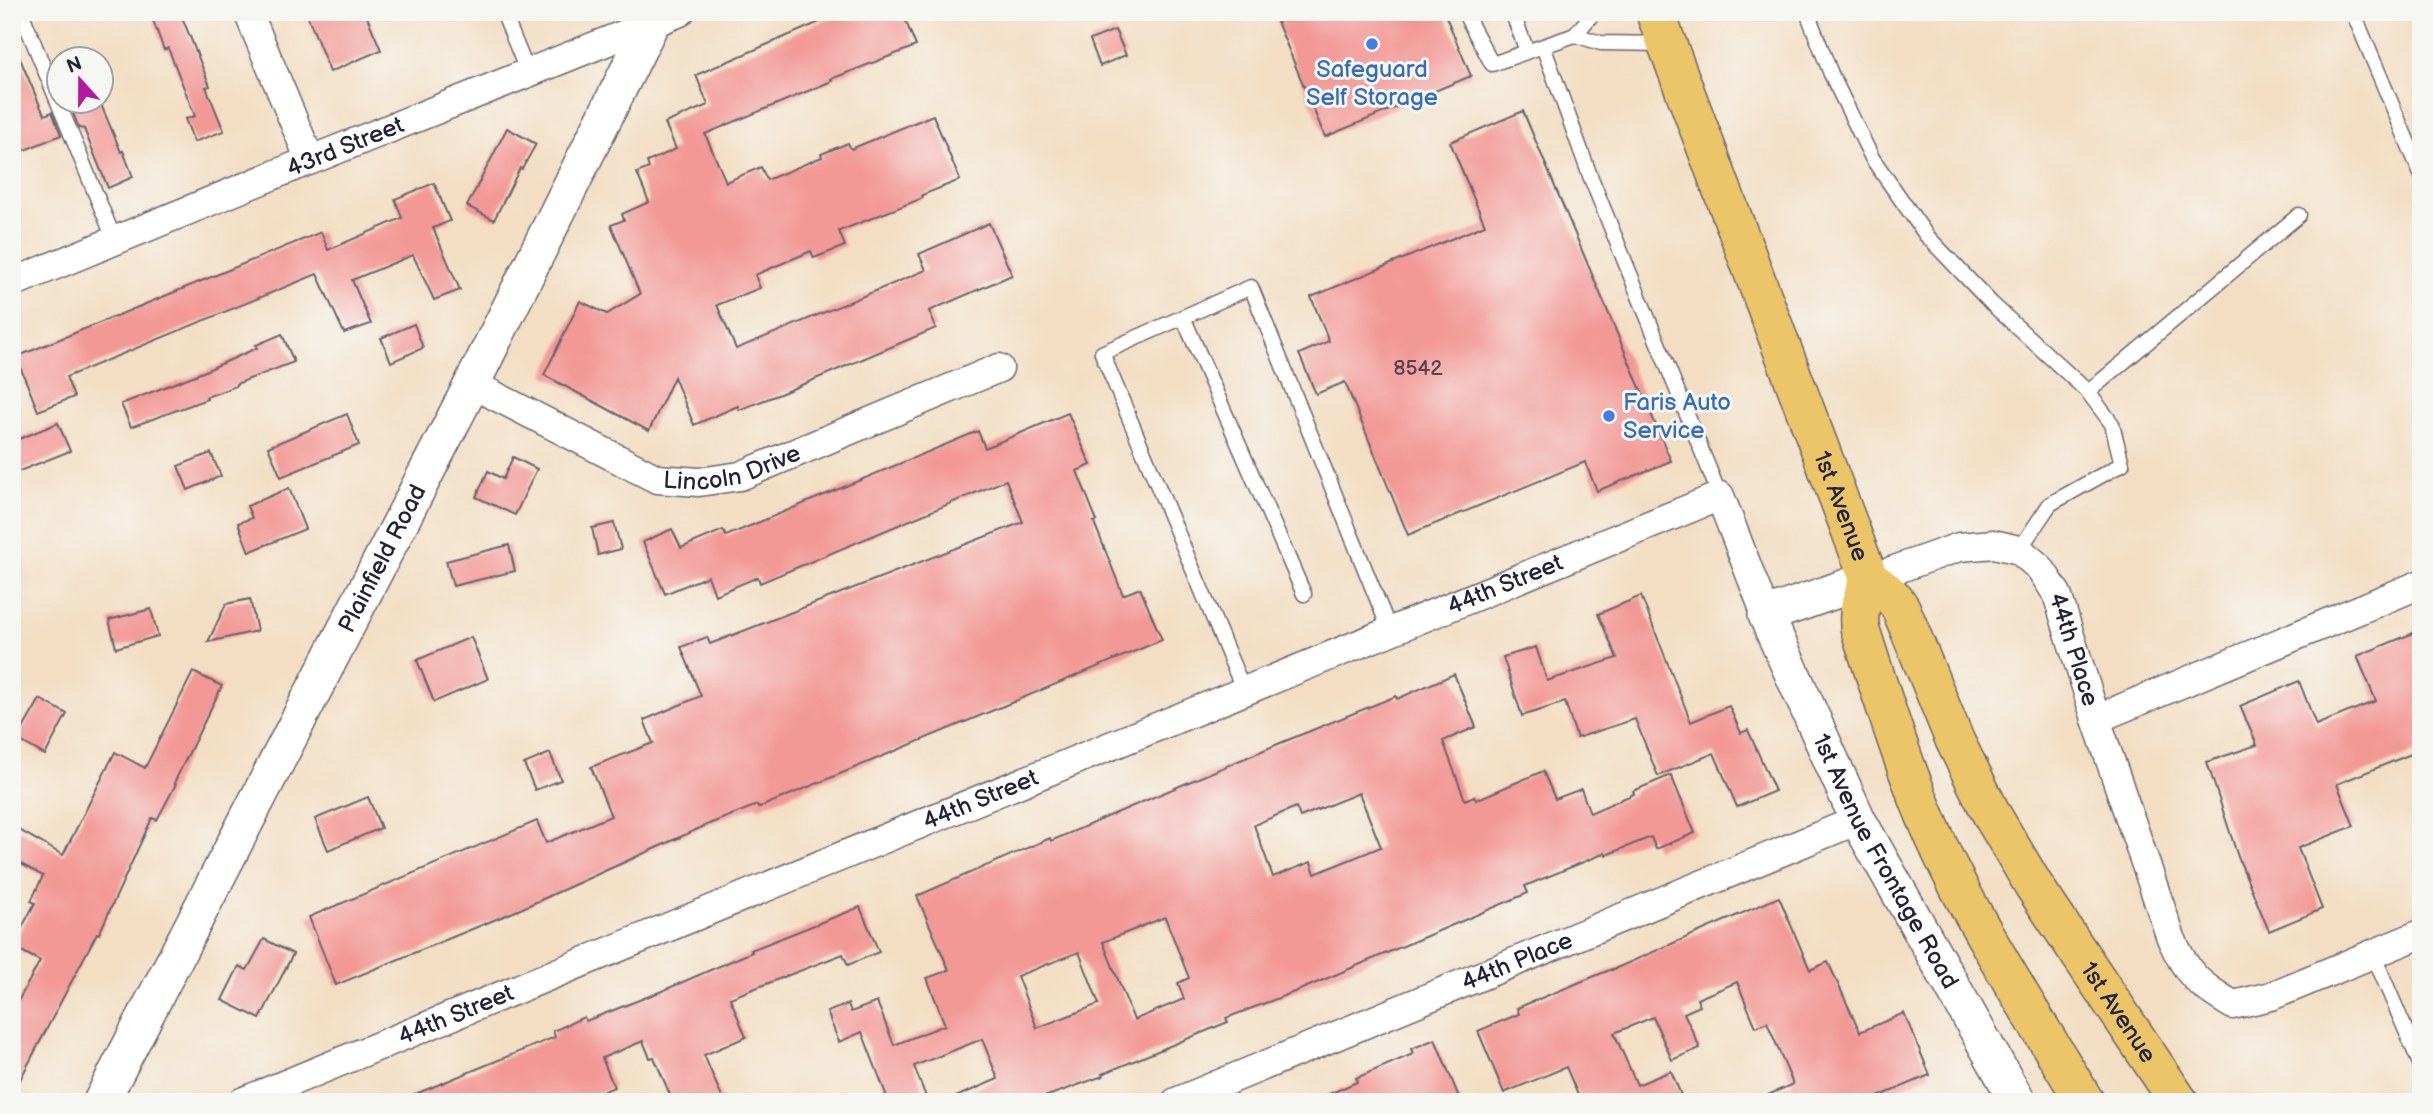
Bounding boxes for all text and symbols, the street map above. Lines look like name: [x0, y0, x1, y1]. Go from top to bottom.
marker: Safeguard Self Storage: [1364, 36, 1380, 52]
north arrow: [46, 46, 116, 116]
text: N: [64, 52, 85, 79]
place label: Safeguard Self Storage: [1306, 55, 1438, 112]
street label: 43rd Street: [282, 110, 408, 183]
house number: 8542: [1393, 356, 1443, 381]
place label: Faris Auto Service: [1623, 388, 1731, 445]
marker: Faris Auto Service: [1601, 408, 1617, 424]
street label: Lincoln Drive: [662, 438, 805, 497]
street label: 1st Avenue: [1807, 447, 1875, 565]
street label: Plainfield Road: [332, 479, 432, 637]
street label: 44th Street: [1443, 547, 1567, 621]
street label: 44th Place: [2043, 589, 2106, 710]
street label: 1st Avenue Frontage Road: [1807, 729, 1965, 994]
street label: 44th Street: [918, 762, 1043, 836]
street label: 44th Place: [1457, 925, 1577, 997]
street label: 1st Avenue: [2074, 956, 2163, 1068]
street label: 44th Street: [394, 978, 518, 1051]

